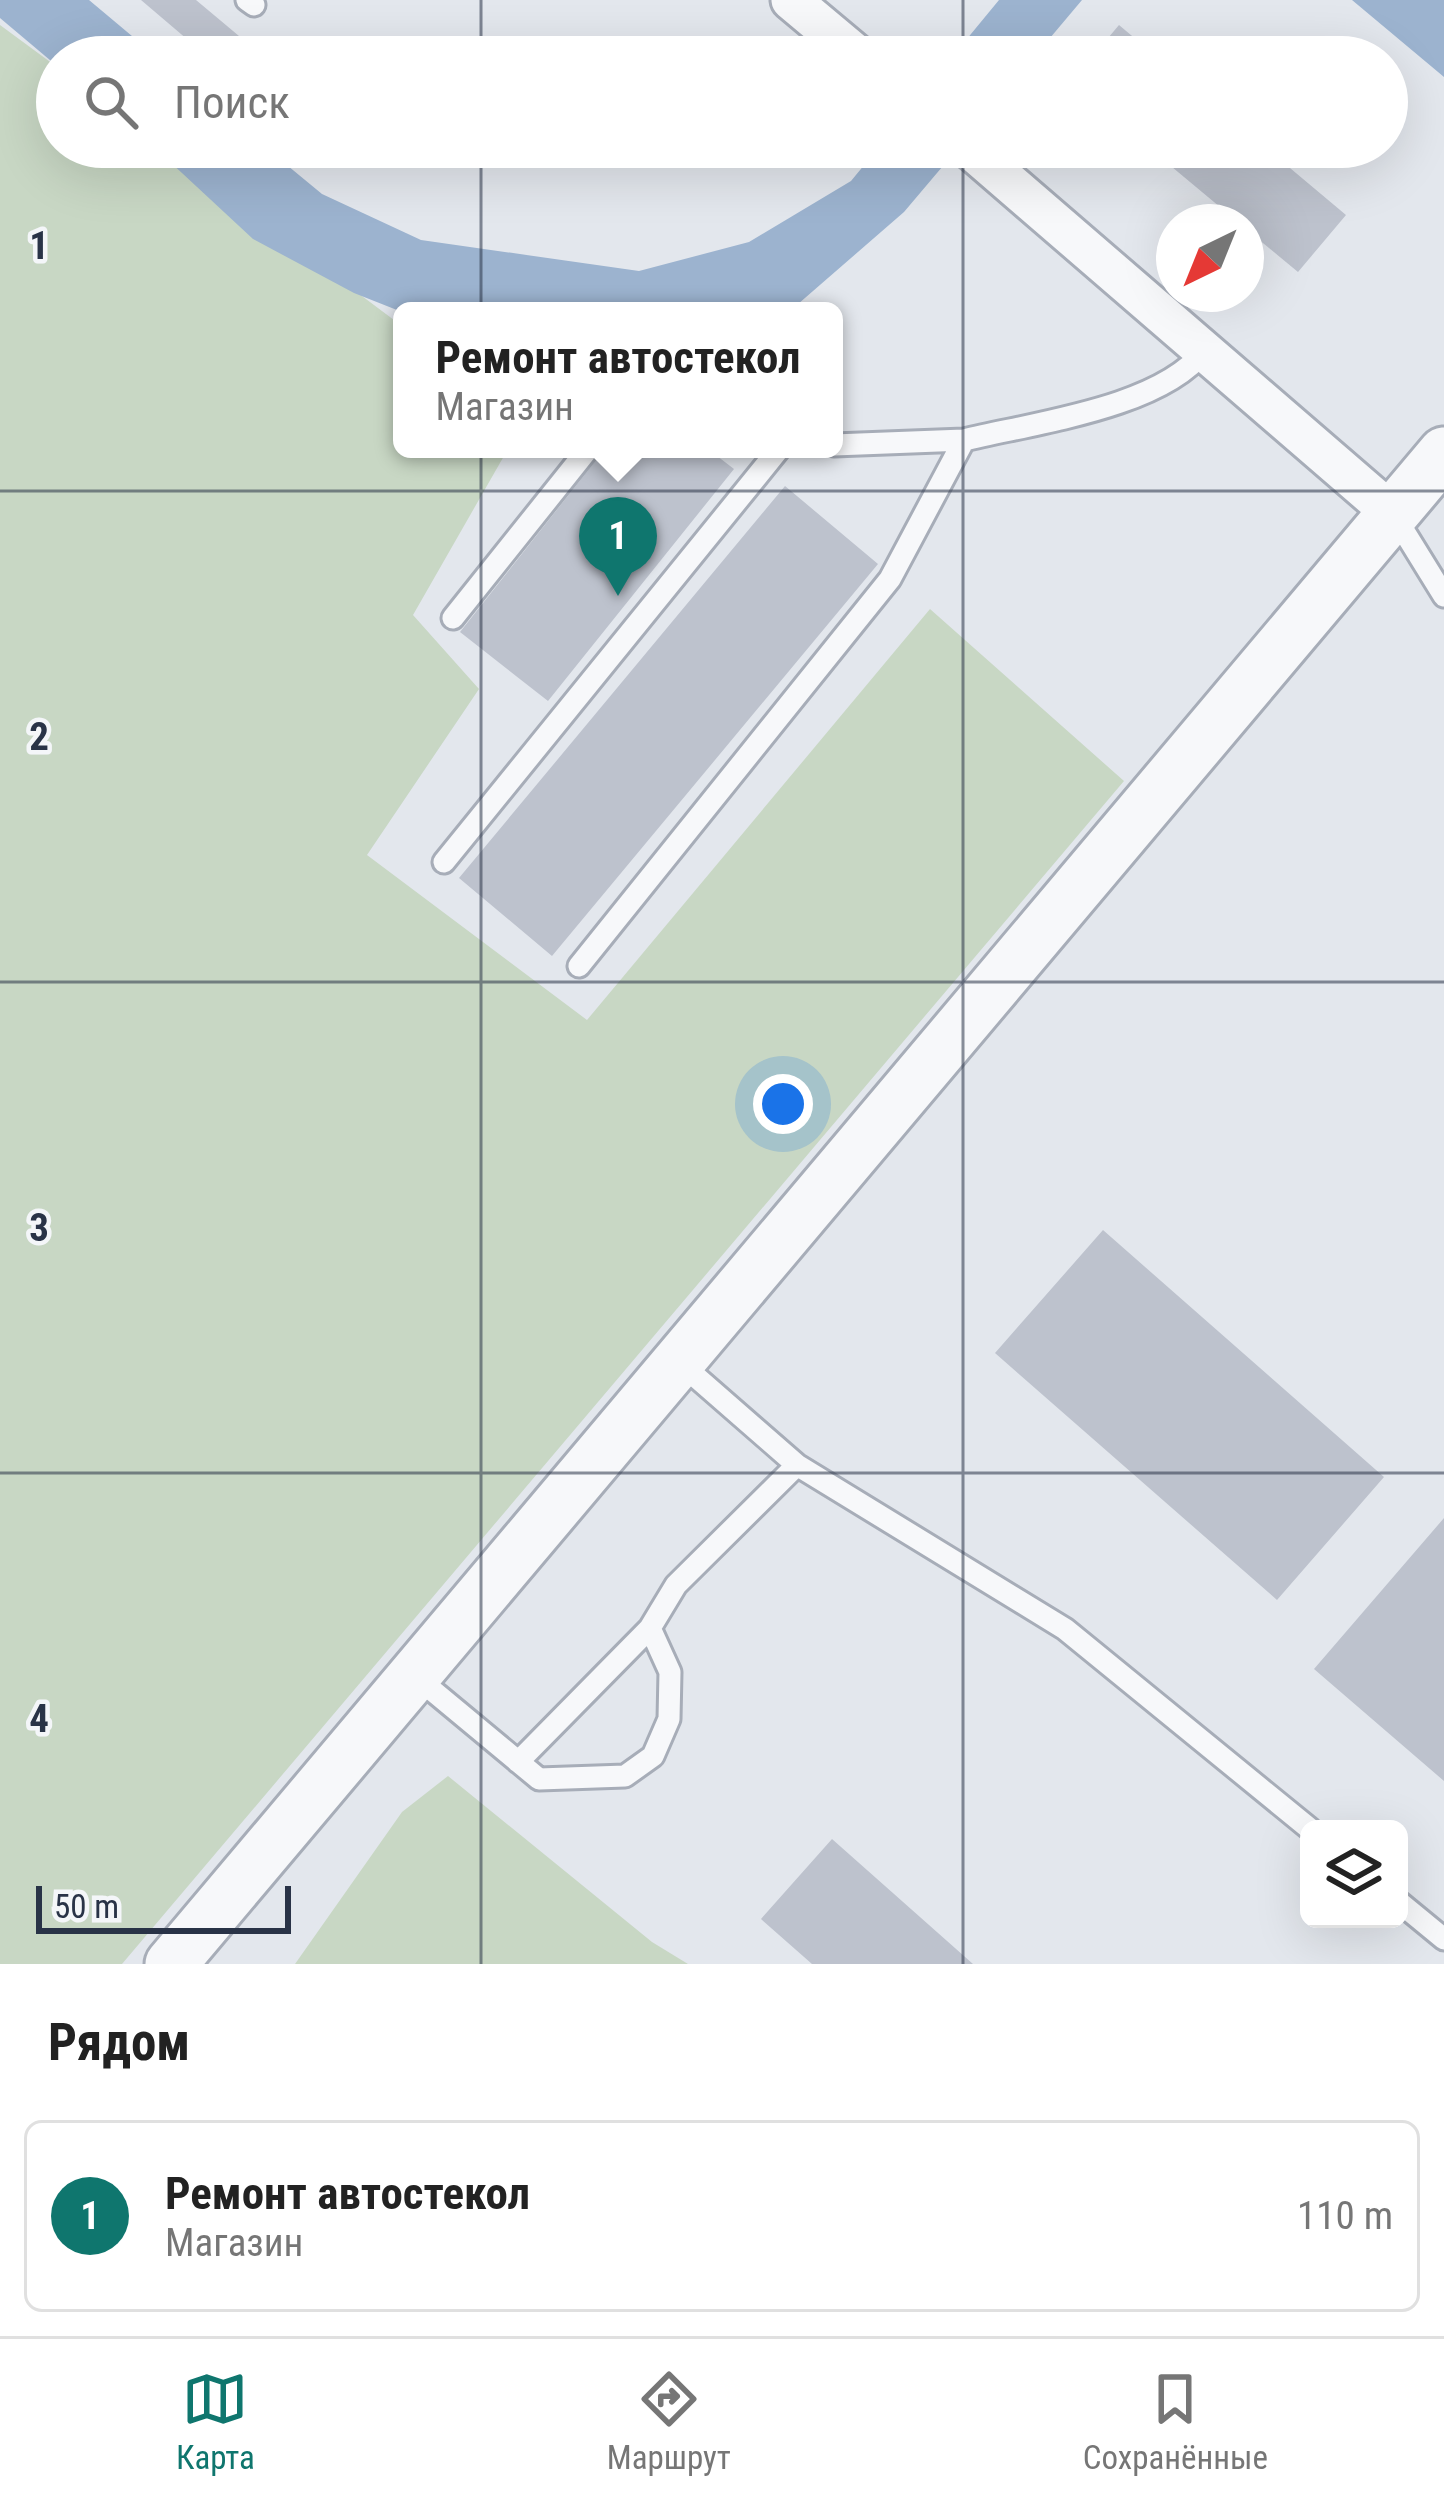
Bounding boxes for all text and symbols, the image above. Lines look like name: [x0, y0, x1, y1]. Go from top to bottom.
search box: [36, 36, 1408, 168]
icon: search: [78, 69, 144, 135]
text: Поиск: [174, 76, 290, 129]
north arrow: [1156, 204, 1264, 312]
text: 1: [29, 223, 49, 269]
popup: [393, 302, 843, 458]
text: Ремонт автостекол: [435, 331, 801, 384]
text: Магазин: [435, 384, 574, 430]
pin: 1: [579, 497, 657, 596]
text: 2: [29, 714, 49, 760]
your location: [753, 1074, 813, 1134]
text: 3: [29, 1205, 49, 1251]
text: 4: [29, 1696, 49, 1742]
map controls: [1300, 1820, 1408, 1928]
button: layers: [1300, 1820, 1408, 1928]
scale bar: [36, 1880, 291, 1933]
text: 50 m: [54, 1887, 119, 1926]
text: Рядом: [48, 2013, 190, 2072]
text: Ремонт автостекол: [165, 2167, 530, 2220]
text: 1: [80, 2193, 100, 2239]
text: 110 m: [1297, 2193, 1393, 2239]
text: Магазин: [165, 2220, 303, 2266]
tab: Карта: [176, 2366, 255, 2477]
tab: Маршрут: [607, 2366, 731, 2477]
tab: Сохранённые: [1083, 2366, 1268, 2477]

